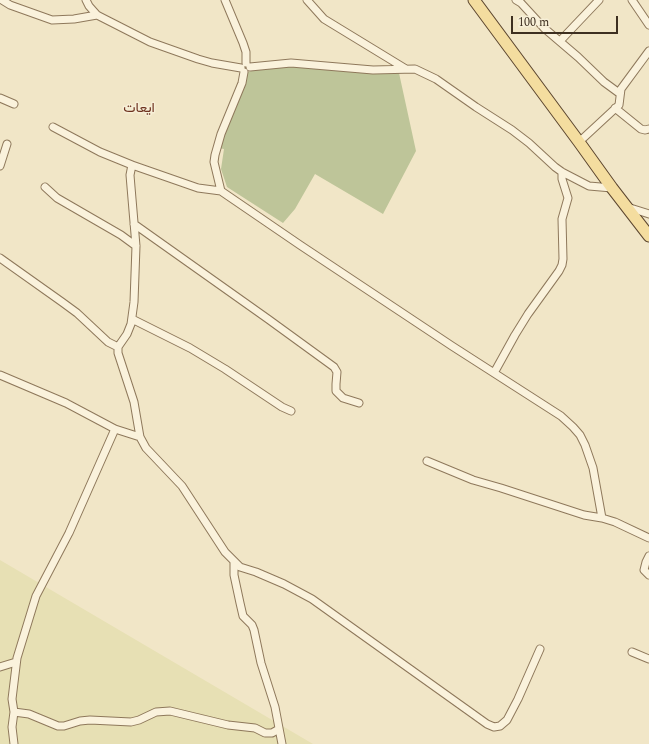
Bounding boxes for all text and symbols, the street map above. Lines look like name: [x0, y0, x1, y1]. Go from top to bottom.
scale bar: [513, 8, 620, 34]
text: 100 m: [518, 13, 549, 32]
district label: ايعات: [123, 101, 155, 117]

